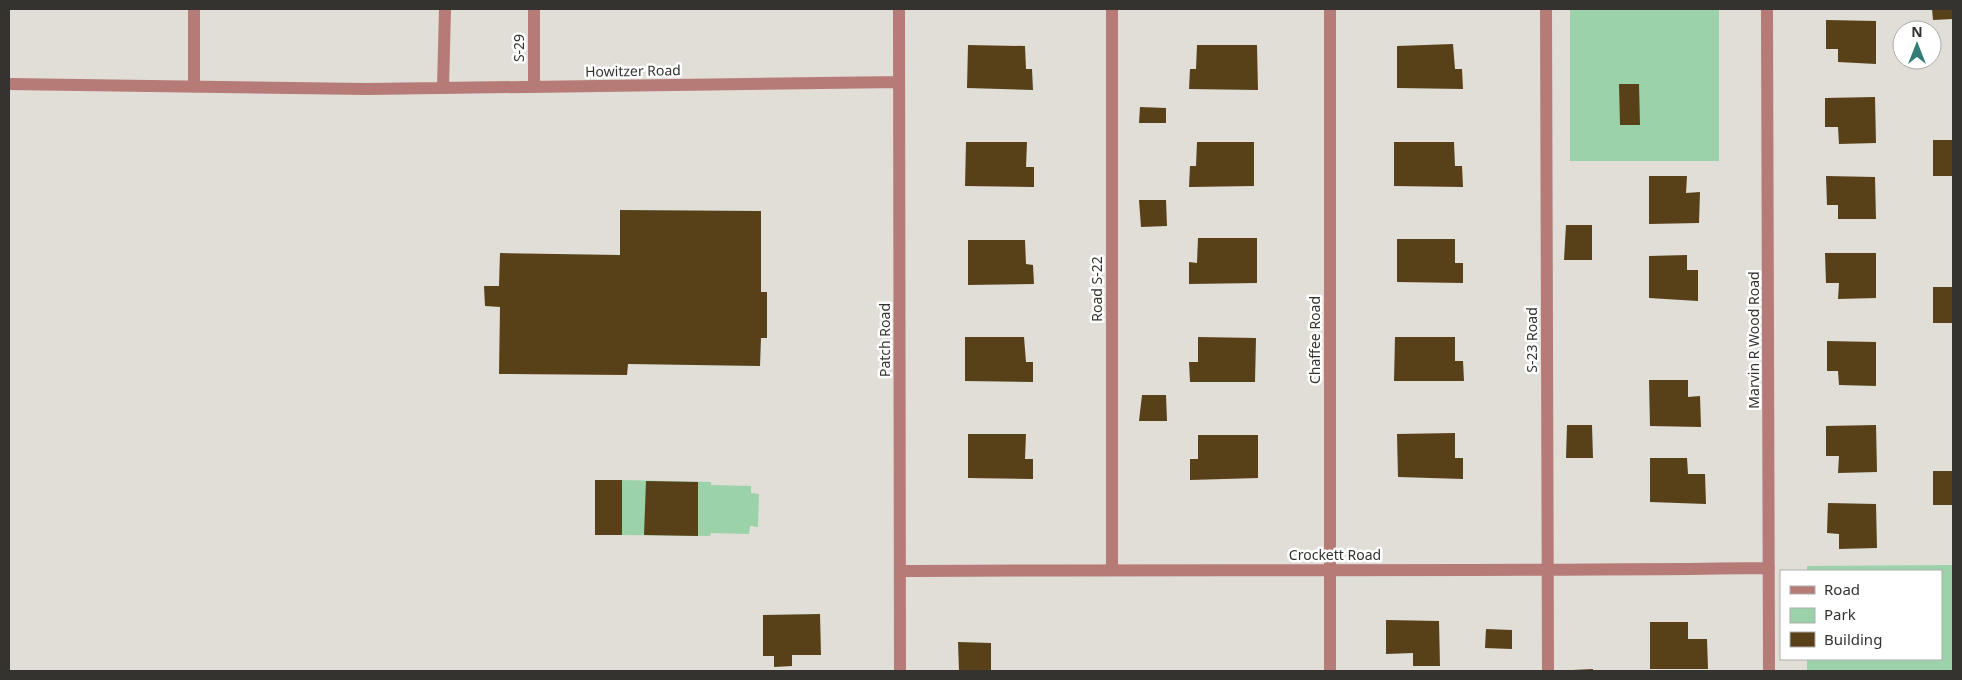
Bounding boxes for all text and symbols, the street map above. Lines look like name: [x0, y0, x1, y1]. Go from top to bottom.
north arrow: [1892, 20, 1942, 70]
text: N: [1911, 22, 1923, 41]
street label: S-29: [509, 34, 528, 62]
street label: Howitzer Road: [585, 60, 681, 81]
street label: Road S-22: [1087, 256, 1106, 322]
street label: Marvin R Wood Road: [1744, 271, 1763, 409]
street label: Chaffee Road: [1305, 296, 1324, 384]
street label: Patch Road: [875, 303, 894, 377]
street label: S-23 Road: [1522, 307, 1541, 373]
street label: Crockett Road: [1289, 545, 1381, 564]
legend: [1780, 570, 1942, 660]
text: Road: [1824, 579, 1860, 599]
text: Park: [1824, 604, 1856, 624]
text: Building: [1824, 629, 1882, 649]

